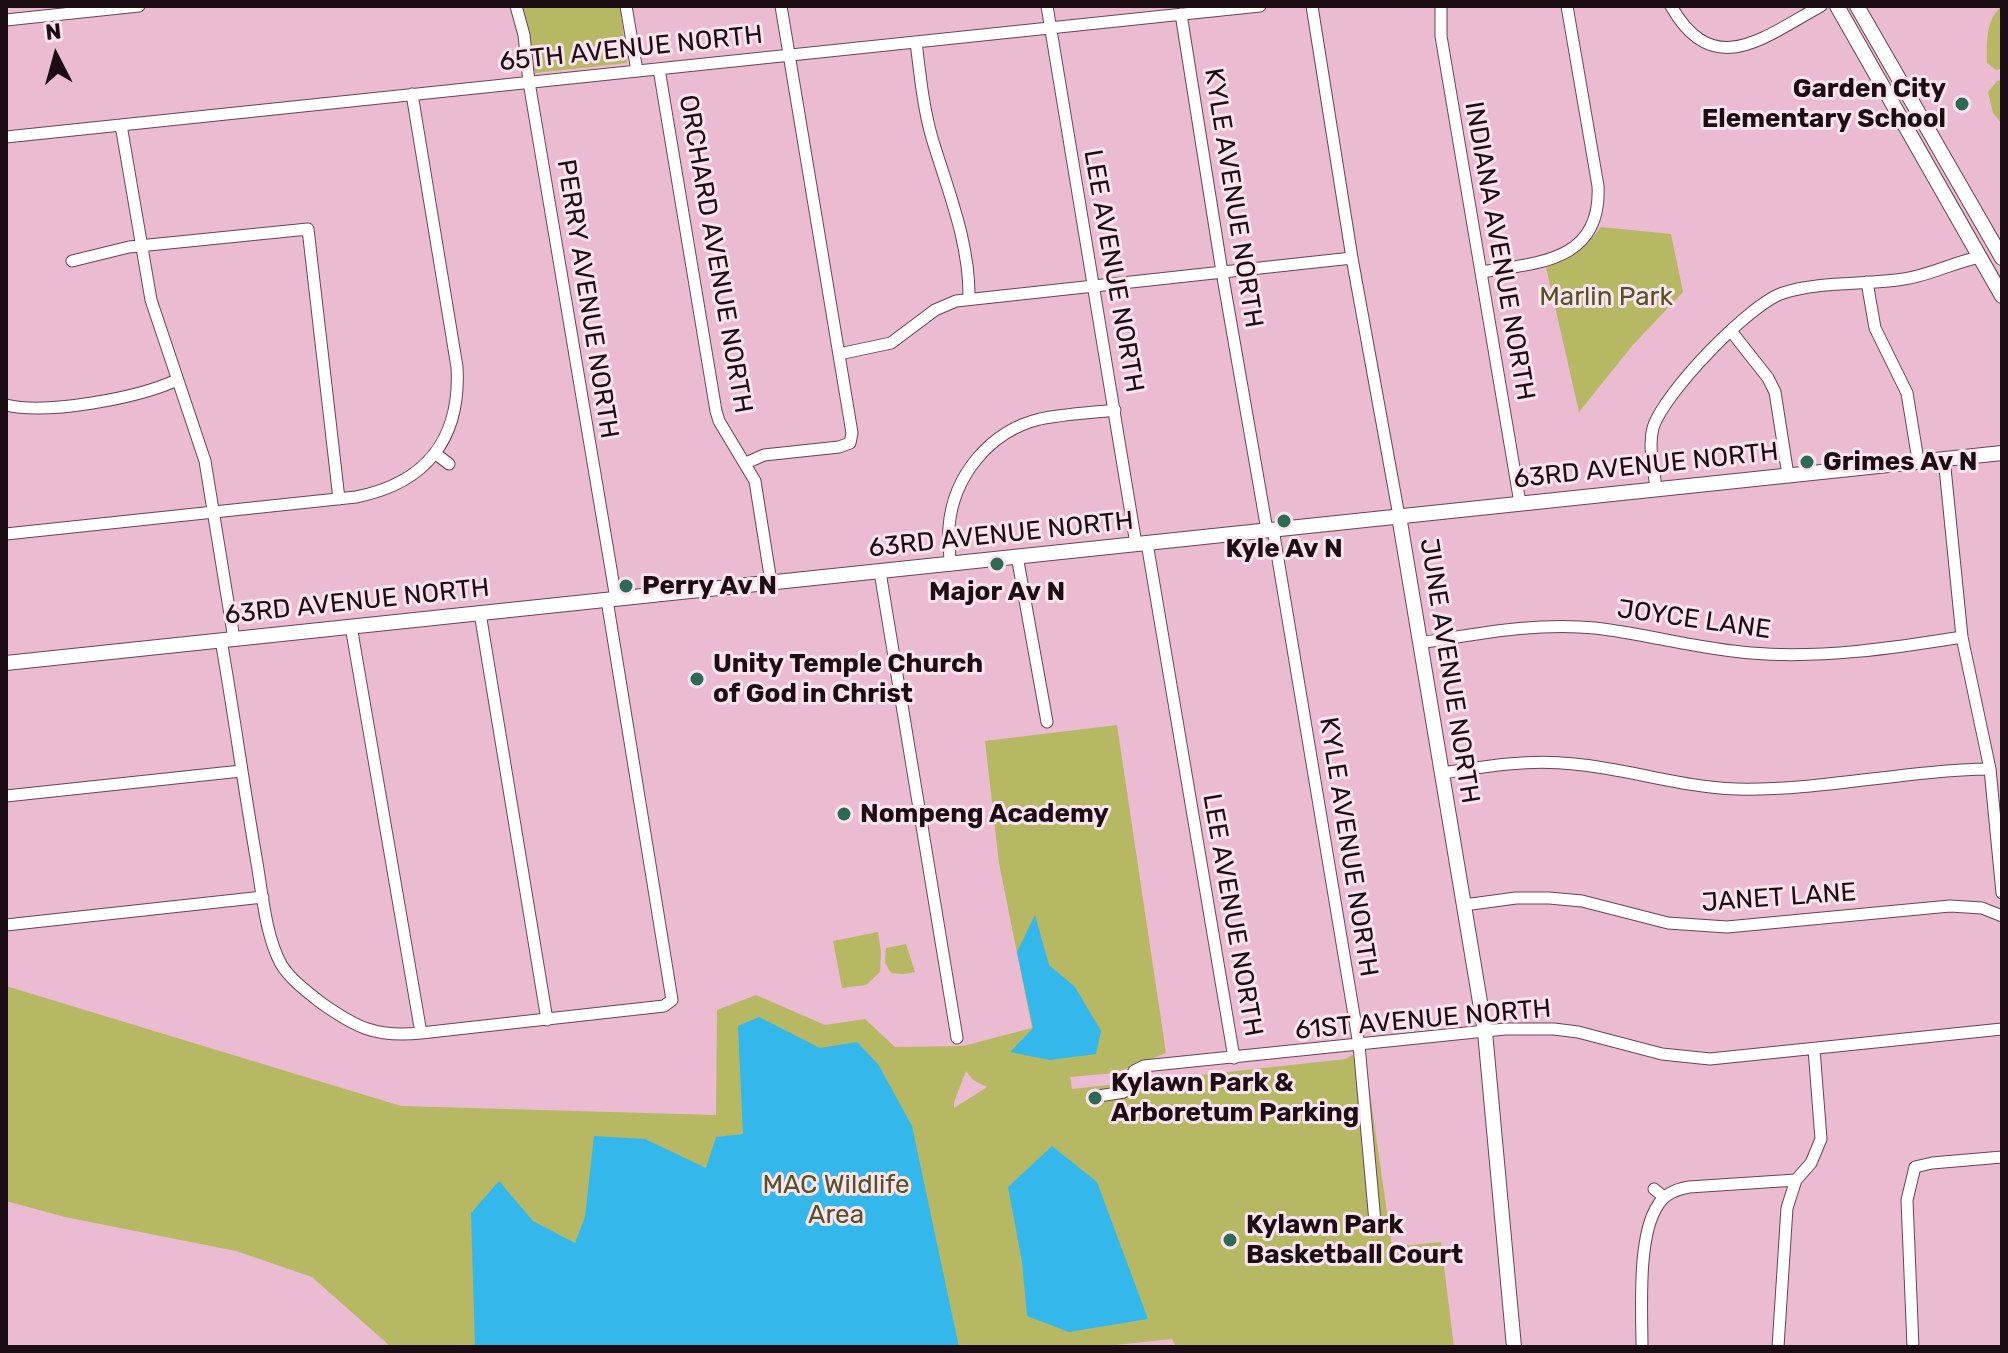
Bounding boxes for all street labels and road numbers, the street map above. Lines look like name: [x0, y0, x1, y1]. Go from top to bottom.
street label: 65TH AVENUE NORTH: [498, 20, 764, 78]
street label: KYLE AVENUE NORTH: [1197, 66, 1269, 330]
street label: ORCHARD AVENUE NORTH: [672, 92, 758, 416]
street label: INDIANA AVENUE NORTH: [1457, 99, 1541, 403]
street label: LEE AVENUE NORTH: [1076, 147, 1150, 395]
street label: PERRY AVENUE NORTH: [549, 157, 625, 441]
street label: 63RD AVENUE NORTH: [1512, 437, 1780, 495]
street label: 63RD AVENUE NORTH: [867, 506, 1135, 564]
street label: JUNE AVENUE NORTH: [1413, 536, 1485, 806]
street label: 63RD AVENUE NORTH: [223, 573, 491, 631]
street label: JOYCE LANE: [1615, 594, 1773, 646]
street label: KYLE AVENUE NORTH: [1312, 715, 1384, 979]
street label: LEE AVENUE NORTH: [1195, 791, 1269, 1039]
street label: JANET LANE: [1701, 877, 1857, 919]
street label: 61ST AVENUE NORTH: [1294, 993, 1552, 1047]

